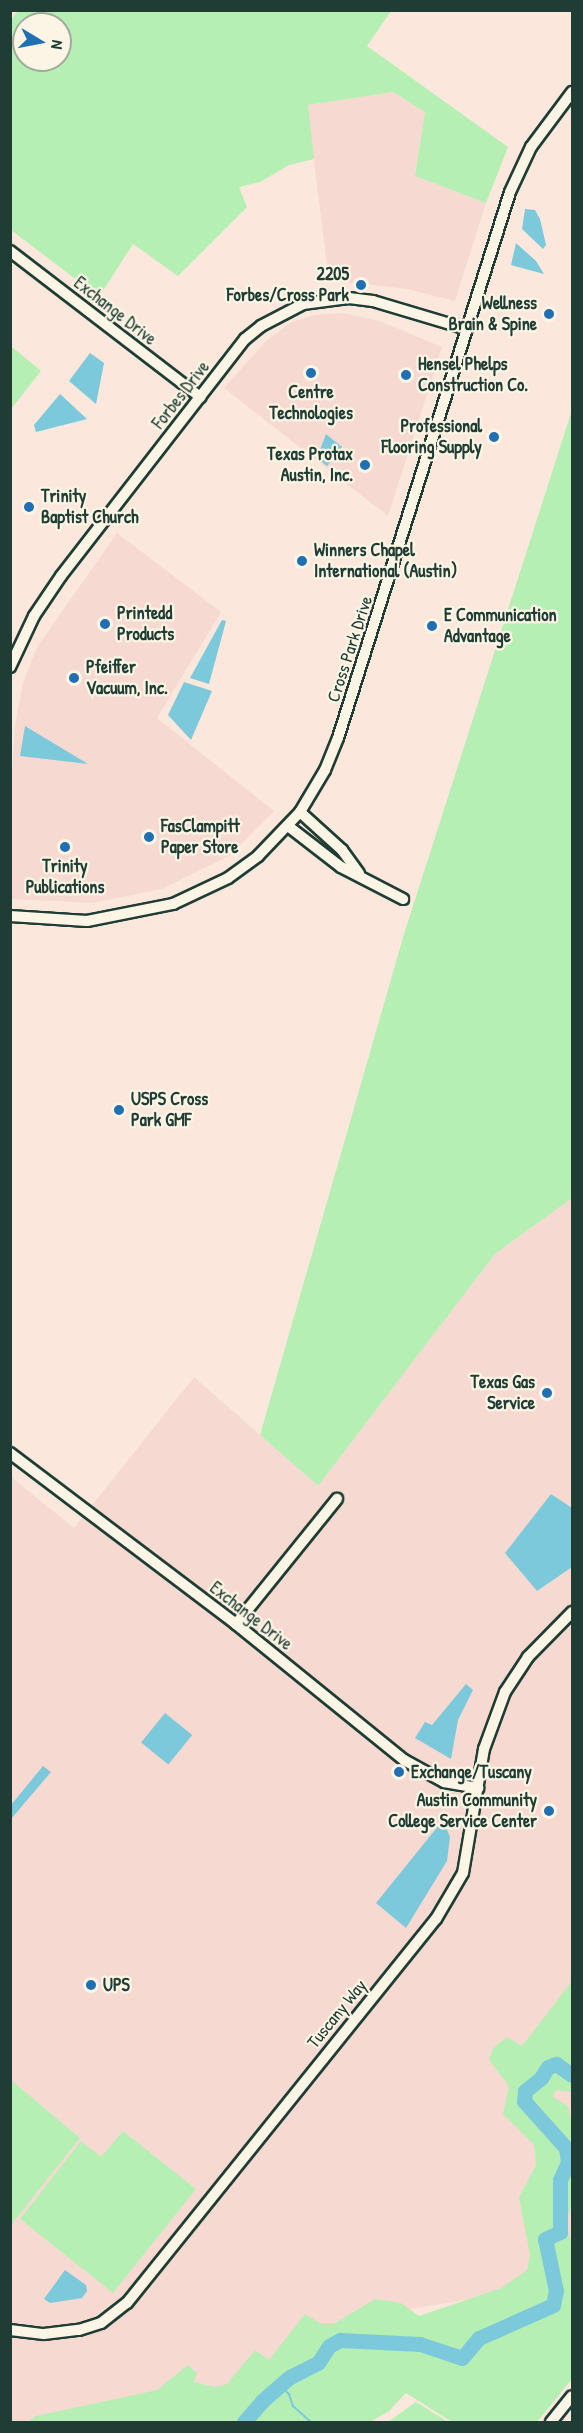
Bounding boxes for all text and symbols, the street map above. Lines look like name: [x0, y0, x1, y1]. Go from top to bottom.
north arrow: [12, 12, 72, 72]
text: N: [46, 39, 69, 51]
place label: 2205 Forbes/Cross Park: [227, 264, 349, 306]
street label: Exchange Drive: [69, 272, 161, 350]
marker: 2205 Forbes/Cross Park: [354, 278, 368, 292]
place label: Wellness Brain & Spine: [449, 293, 537, 336]
marker: Wellness Brain & Spine: [542, 307, 556, 321]
place label: Hensel Phelps Construction Co.: [418, 354, 528, 397]
street label: Forbes Drive: [148, 357, 214, 433]
marker: Centre Technologies: [304, 366, 318, 380]
marker: Hensel Phelps Construction Co.: [399, 368, 413, 382]
place label: Centre Technologies: [269, 382, 353, 424]
place label: Professional Flooring Supply: [381, 416, 482, 458]
marker: Professional Flooring Supply: [487, 430, 501, 444]
place label: Texas Protax Austin, Inc.: [267, 444, 353, 486]
marker: Texas Protax Austin, Inc.: [358, 458, 372, 472]
place label: Trinity Baptist Church: [41, 486, 138, 528]
marker: Trinity Baptist Church: [22, 500, 36, 514]
place label: Winners Chapel International (Austin): [314, 540, 457, 582]
marker: Winners Chapel International (Austin): [295, 554, 309, 568]
street label: Cross Park Drive: [323, 593, 377, 705]
place label: Printedd Products: [117, 603, 174, 646]
place label: E Communication Advantage: [444, 605, 557, 648]
marker: Printedd Products: [98, 617, 112, 631]
marker: E Communication Advantage: [425, 619, 439, 633]
place label: Pfeiffer Vacuum, Inc.: [86, 657, 168, 700]
marker: Pfeiffer Vacuum, Inc.: [67, 671, 81, 685]
place label: FasClampitt Paper Store: [161, 816, 240, 858]
marker: FasClampitt Paper Store: [142, 830, 156, 844]
marker: Trinity Publications: [58, 840, 72, 854]
place label: Trinity Publications: [26, 856, 104, 898]
place label: USPS Cross Park GMF: [131, 1089, 208, 1132]
marker: USPS Cross Park GMF: [112, 1103, 126, 1117]
place label: Texas Gas Service: [471, 1372, 535, 1414]
marker: Texas Gas Service: [540, 1386, 554, 1400]
street label: Exchange Drive: [205, 1577, 297, 1655]
place label: Exchange/Tuscany: [411, 1761, 532, 1783]
marker: Exchange/Tuscany: [392, 1765, 406, 1779]
place label: Austin Community College Service Center: [388, 1790, 537, 1832]
marker: Austin Community College Service Center: [542, 1804, 556, 1818]
place label: UPS: [103, 1974, 130, 1996]
street label: Tuscany Way: [303, 1975, 371, 2053]
marker: UPS: [84, 1978, 98, 1992]

